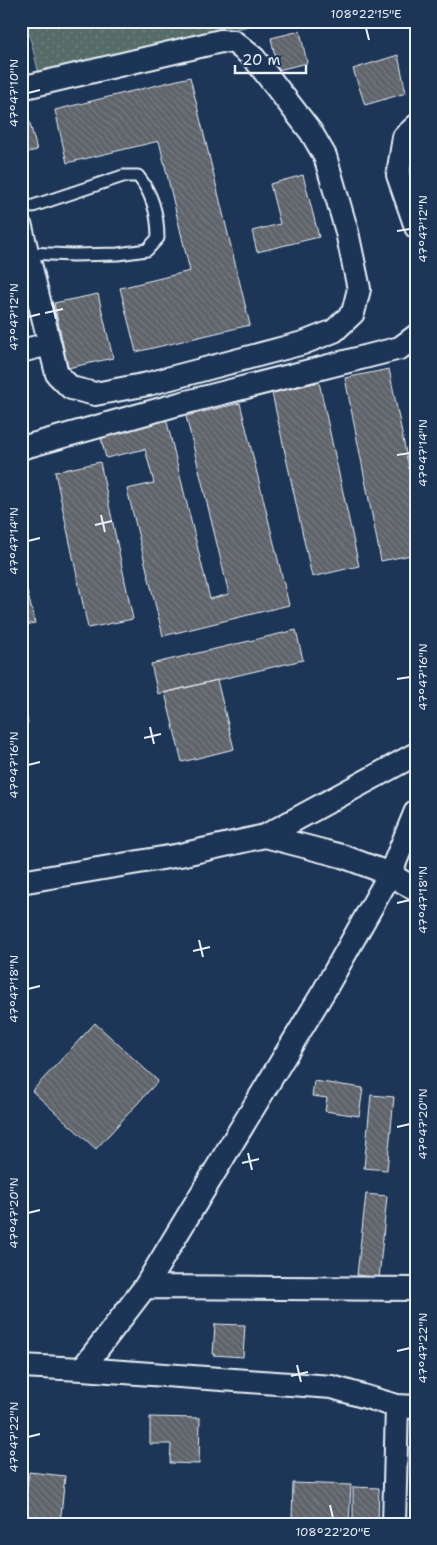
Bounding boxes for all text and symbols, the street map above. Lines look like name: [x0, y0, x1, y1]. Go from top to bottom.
text: 108°22'15"E: [330, 6, 402, 22]
scale bar: [235, 42, 306, 74]
text: 20 m: [242, 50, 281, 70]
text: 47°47'10"N: [6, 59, 22, 127]
text: 47°47'12"N: [415, 195, 431, 263]
text: 47°47'12"N: [6, 283, 22, 351]
text: 47°47'14"N: [415, 419, 431, 487]
text: 47°47'14"N: [6, 507, 22, 575]
text: 47°47'16"N: [415, 643, 431, 711]
text: 47°47'16"N: [6, 731, 22, 799]
text: 47°47'18"N: [415, 866, 431, 934]
text: 47°47'18"N: [6, 955, 22, 1023]
text: 47°47'20"N: [415, 1088, 431, 1160]
text: 47°47'20"N: [6, 1177, 22, 1249]
text: 47°47'22"N: [415, 1313, 431, 1383]
text: 47°47'22"N: [6, 1402, 22, 1472]
text: 108°22'20"E: [295, 1524, 371, 1540]

